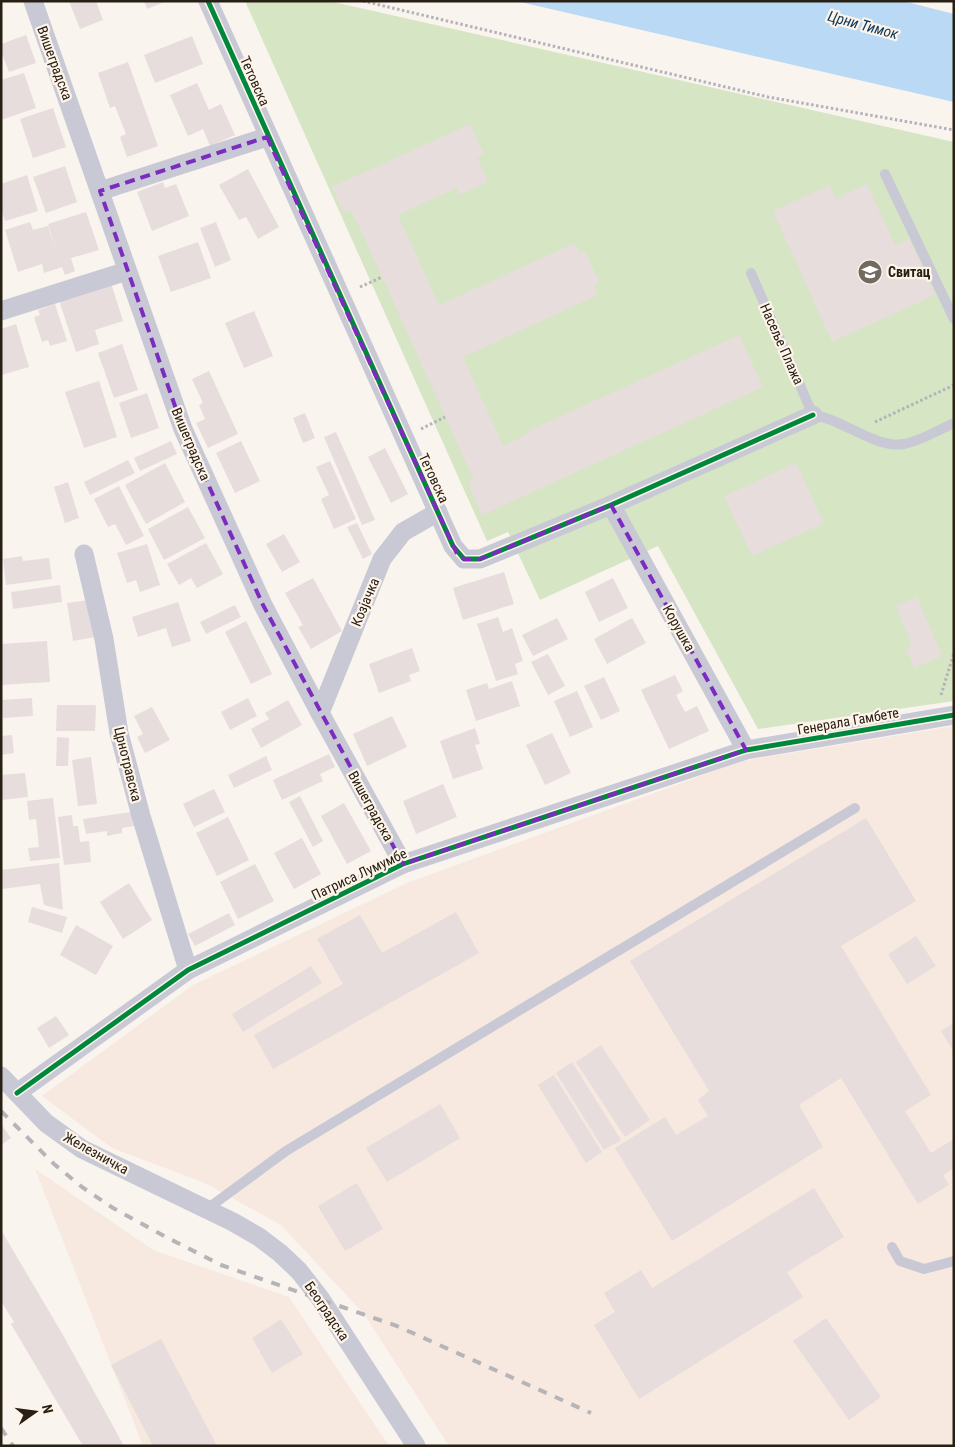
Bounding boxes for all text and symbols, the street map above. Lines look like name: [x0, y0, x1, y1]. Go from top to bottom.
water label: Црни Тимок: [826, 7, 901, 43]
street label: Вишеградска: [34, 24, 76, 102]
street label: Тетовска: [237, 54, 273, 108]
school or university icon: Свитац: [857, 259, 883, 285]
place label: Свитац: [888, 264, 931, 280]
street label: Насеље Плажа: [757, 301, 807, 387]
street label: Вишеградска: [169, 405, 213, 483]
street label: Тетовска: [416, 451, 452, 505]
street label: Козјачка: [348, 575, 382, 629]
street label: Корушка: [660, 602, 698, 654]
street label: Генерала Гамбете: [796, 704, 900, 738]
street label: Црнотравска: [111, 725, 145, 803]
street label: Вишеградска: [345, 768, 397, 844]
street label: Патриса Лумумбе: [309, 845, 410, 903]
street label: Железничка: [61, 1129, 131, 1177]
street label: Београдска: [301, 1279, 353, 1343]
north arrow: [10, 1387, 60, 1437]
text: N: [39, 1403, 56, 1415]

